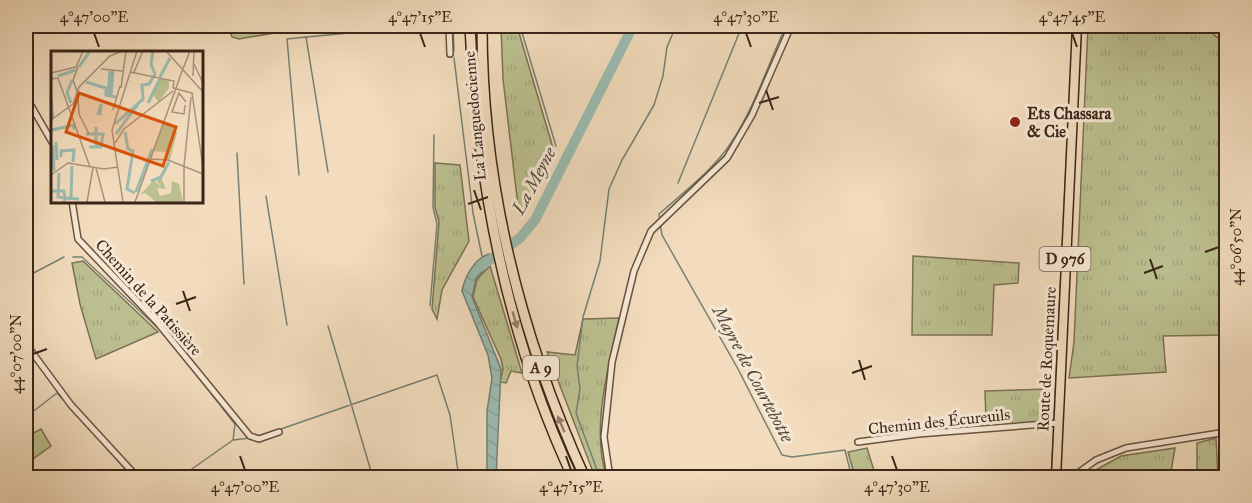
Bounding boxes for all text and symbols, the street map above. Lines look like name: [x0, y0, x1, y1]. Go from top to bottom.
text: 4°47'00"E: [60, 8, 128, 26]
text: 4°47'15"E: [388, 8, 452, 26]
text: 4°47'30"E: [713, 8, 779, 26]
text: 4°47'45"E: [1039, 8, 1105, 26]
street label: La Languedocienne: [459, 50, 491, 182]
inset map: [51, 51, 202, 202]
place label: Ets Chassara & Cie: [1027, 104, 1112, 141]
marker: Ets Chassara & Cie: [1008, 115, 1022, 129]
water label: La Meyne: [507, 143, 561, 219]
text: 44°06'50"N: [1227, 208, 1245, 286]
street label: Chemin de la Patissière: [91, 235, 206, 360]
road number: D 976: [1040, 247, 1090, 271]
street label: Route de Roquemaure: [1033, 286, 1061, 432]
water label: Mayre de Courtebotte: [707, 300, 799, 447]
one-way arrow: [511, 311, 520, 329]
text: 44°07'00"N: [7, 314, 25, 394]
road number: A 9: [523, 356, 559, 380]
street label: Chemin des Écureuils: [867, 403, 1011, 438]
one-way arrow: [556, 414, 566, 432]
text: 4°47'00"E: [211, 478, 279, 496]
text: 4°47'15"E: [539, 478, 603, 496]
text: 4°47'30"E: [864, 478, 930, 496]

